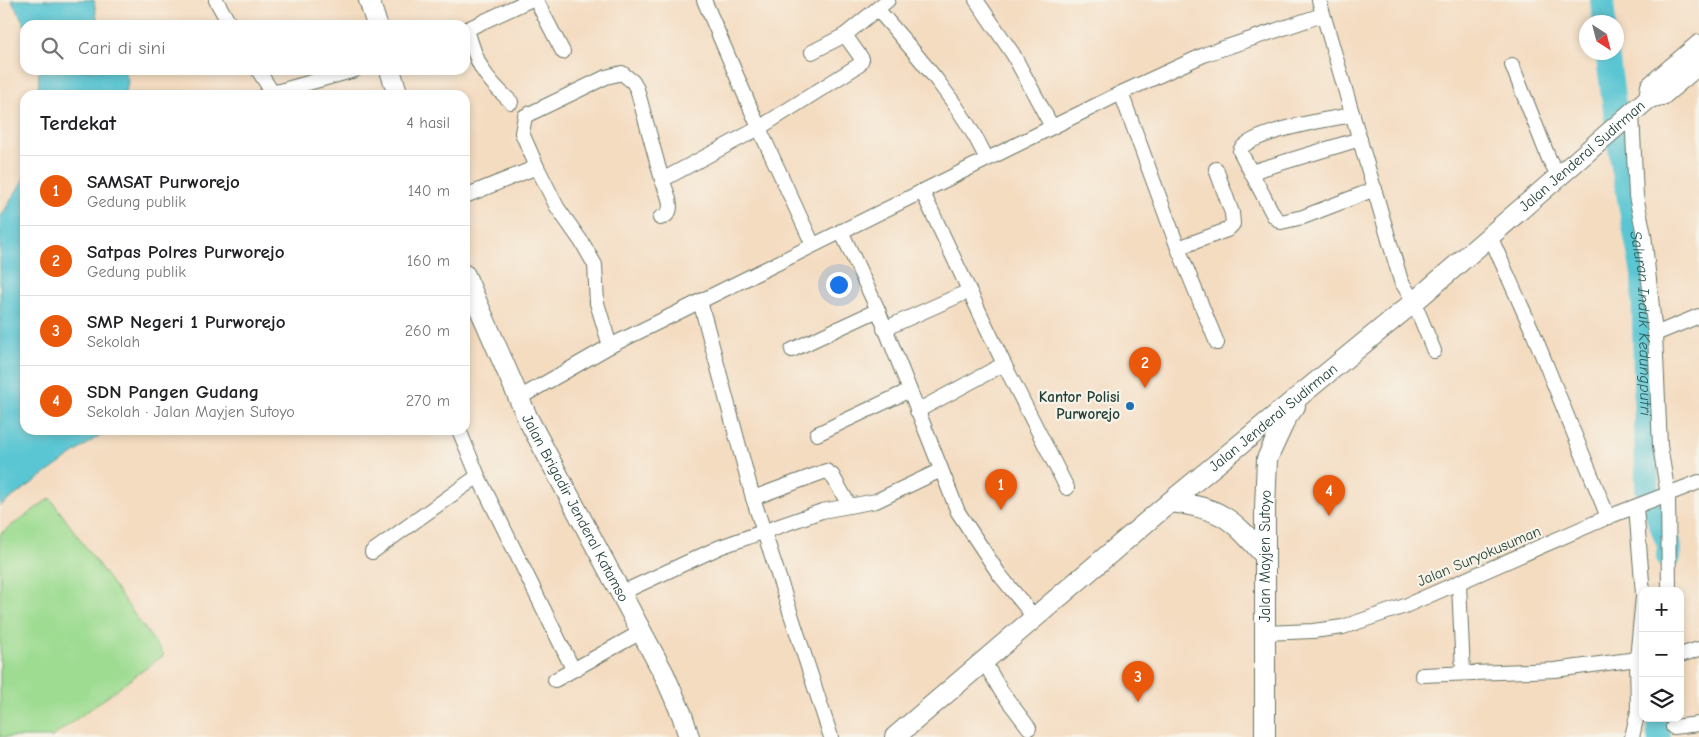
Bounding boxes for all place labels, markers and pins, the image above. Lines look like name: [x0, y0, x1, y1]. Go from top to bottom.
pin: 2: [1129, 347, 1161, 388]
place label: Kantor Polisi Purworejo: [1039, 388, 1120, 423]
marker: Kantor Polisi Purworejo: [1124, 400, 1136, 412]
pin: 1: [985, 469, 1017, 510]
pin: 4: [1313, 475, 1345, 516]
pin: 3: [1122, 661, 1154, 702]

